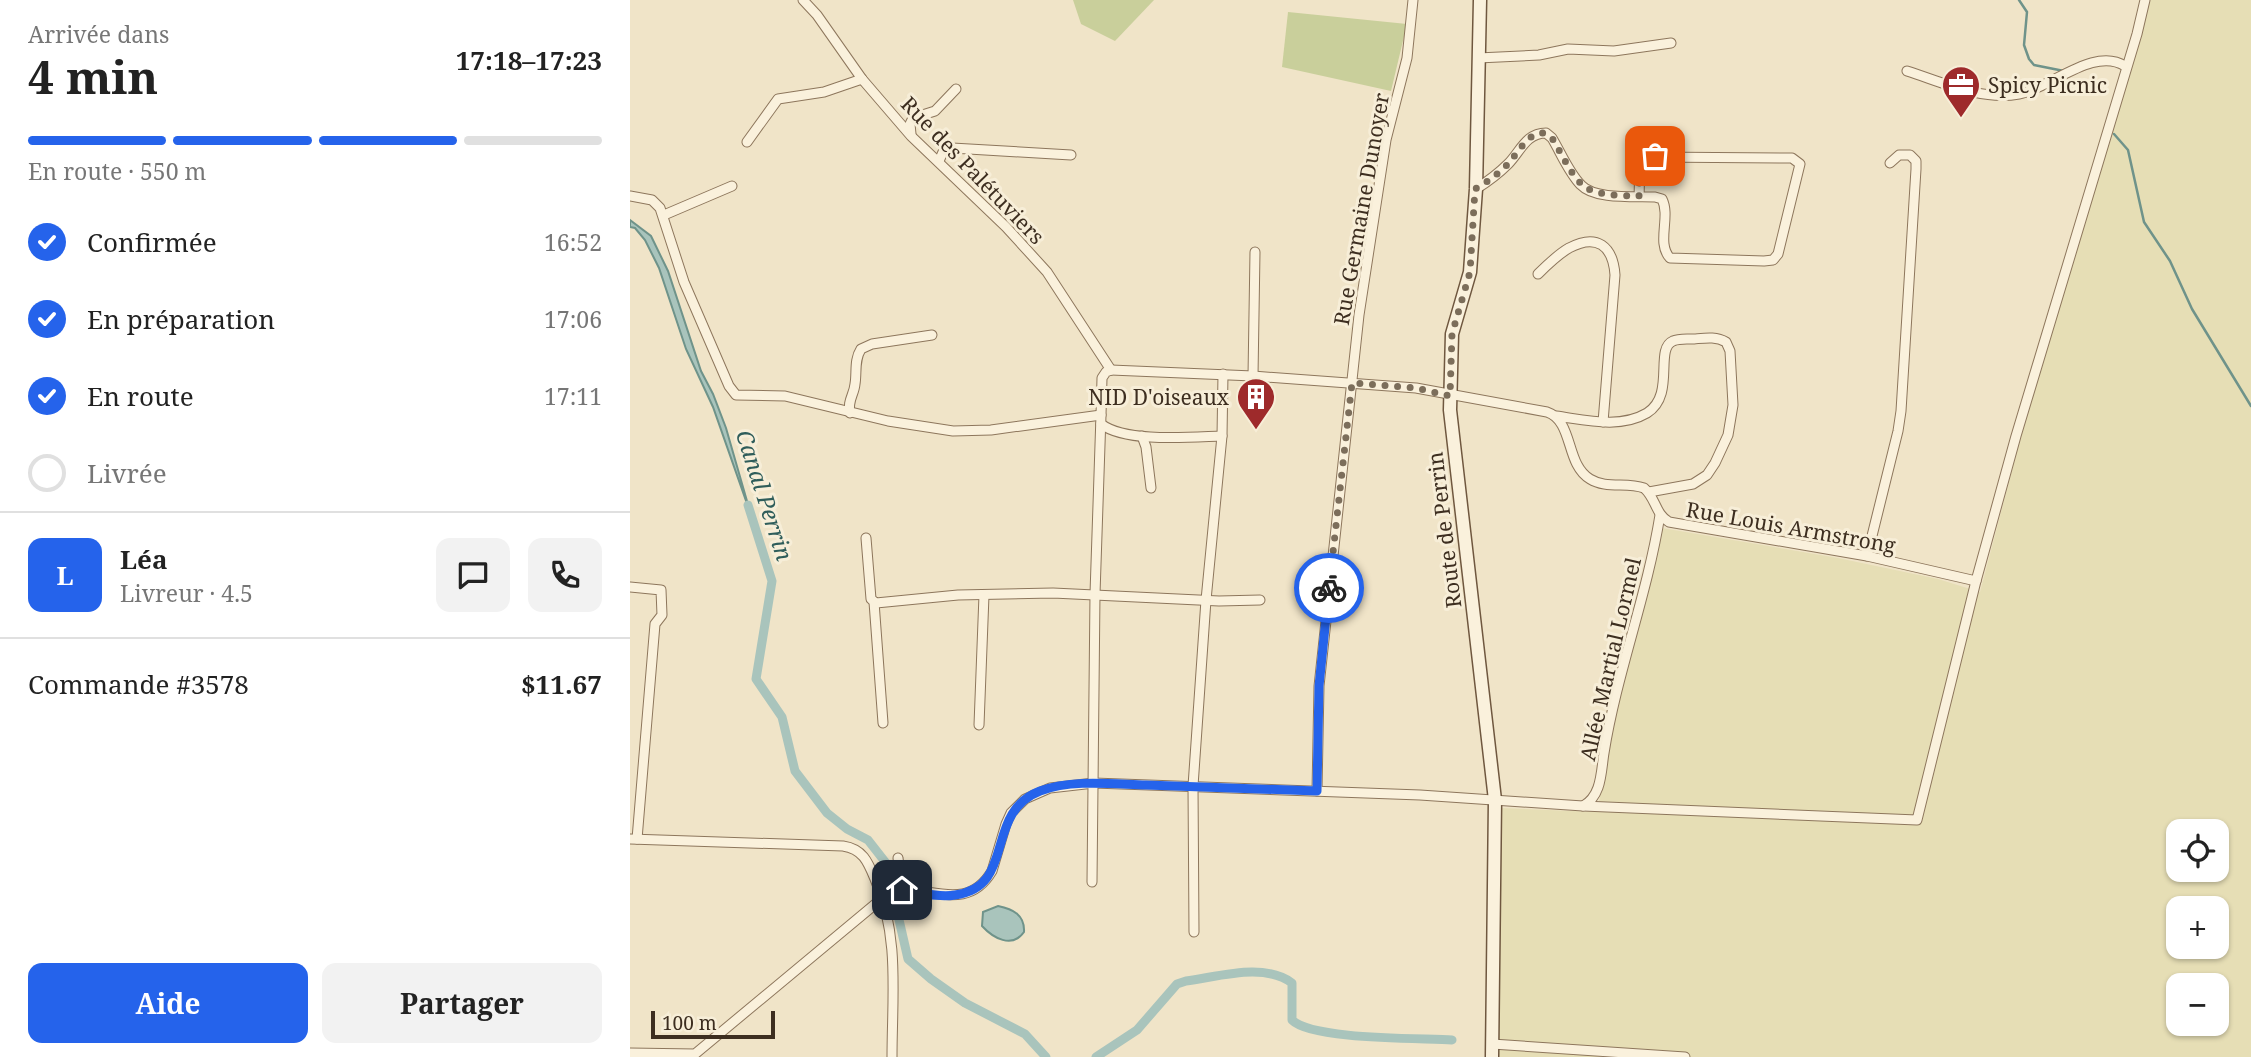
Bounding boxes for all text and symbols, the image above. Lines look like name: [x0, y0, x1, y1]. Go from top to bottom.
text: Arrivée dans: [28, 18, 169, 50]
text: 17:18–17:23: [456, 42, 602, 78]
text: 4 min: [28, 45, 158, 107]
office icon: Spicy Picnic: [1940, 64, 1982, 119]
place label: Spicy Picnic: [1988, 71, 2107, 99]
street label: Rue des Palétuviers: [895, 90, 1051, 250]
street label: Rue Germaine Dunoyer: [1327, 91, 1395, 327]
pin: [1625, 126, 1685, 186]
icon: bag: [1636, 137, 1674, 175]
text: En route · 550 m: [28, 155, 206, 187]
icon: check: [28, 223, 66, 261]
text: Confirmée: [87, 224, 217, 260]
text: 16:52: [544, 226, 602, 258]
icon: check: [28, 300, 66, 338]
text: En préparation: [87, 301, 275, 337]
text: 17:06: [544, 303, 602, 335]
building icon: NID D'oiseaux: [1235, 376, 1277, 431]
icon: check: [28, 377, 66, 415]
text: En route: [87, 378, 194, 414]
text: 17:11: [544, 380, 602, 412]
place label: NID D'oiseaux: [1088, 383, 1230, 411]
water label: Canal Perrin: [729, 426, 801, 565]
street label: Route de Perrin: [1421, 450, 1467, 610]
text: Livrée: [87, 455, 167, 491]
street label: Rue Louis Armstrong: [1684, 495, 1899, 559]
button: chat: [436, 538, 510, 612]
button: phone: [528, 538, 602, 612]
text: Léa: [120, 541, 167, 577]
courier: [1294, 553, 1364, 623]
street label: Allée Martial Lormel: [1573, 554, 1647, 763]
text: L: [56, 557, 74, 593]
icon: bike: [1310, 569, 1348, 607]
text: Livreur · 4.5: [120, 577, 253, 609]
text: Commande #3578: [28, 666, 249, 702]
text: $11.67: [521, 666, 602, 702]
map controls: [2166, 819, 2229, 1036]
button: locate: [2166, 819, 2229, 882]
pin: [872, 860, 932, 920]
icon: home: [883, 871, 921, 909]
button: +: [2166, 896, 2229, 959]
button: Aide: [28, 963, 308, 1043]
button: Partager: [322, 963, 602, 1043]
button: −: [2166, 973, 2229, 1036]
scale bar: [651, 1008, 775, 1040]
text: 100 m: [662, 1010, 717, 1036]

